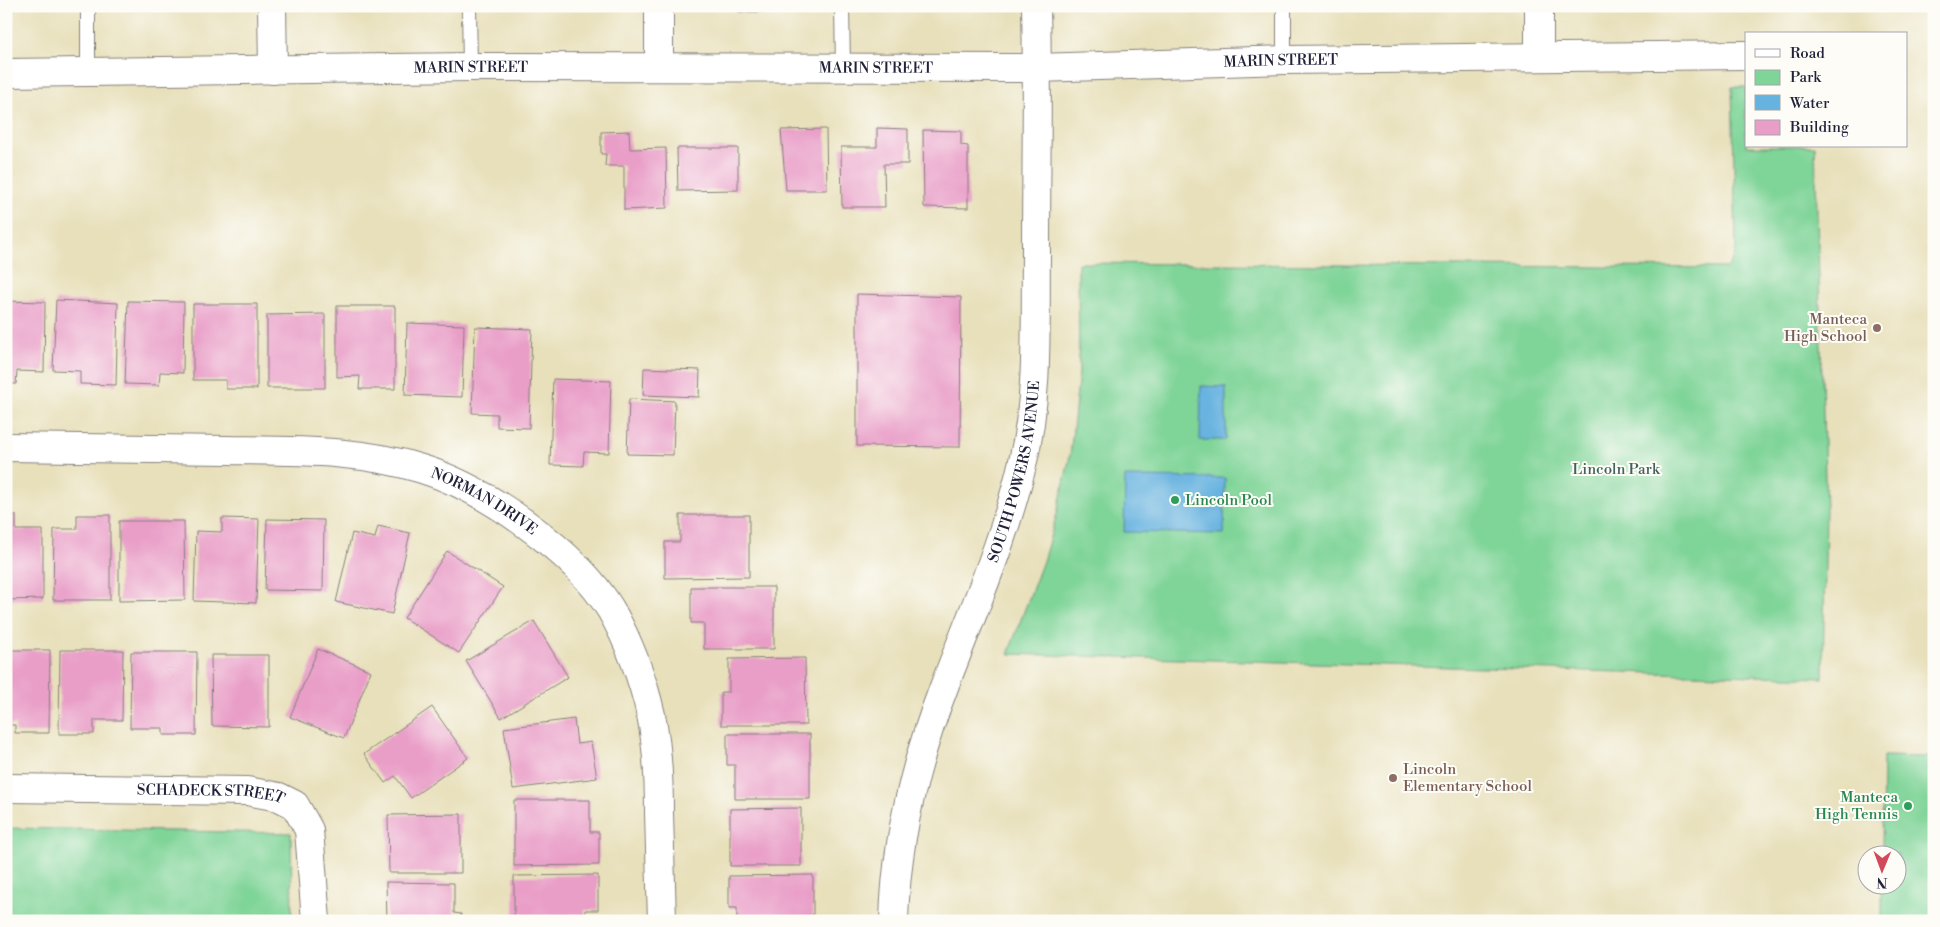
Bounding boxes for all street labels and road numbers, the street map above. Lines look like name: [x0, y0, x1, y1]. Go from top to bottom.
street label: MARIN STREET: [1223, 50, 1339, 72]
street label: MARIN STREET: [414, 58, 529, 78]
street label: MARIN STREET: [819, 59, 934, 78]
street label: SOUTH POWERS AVENUE: [984, 380, 1044, 565]
street label: NORMAN DRIVE: [428, 464, 541, 539]
street label: SCHADECK STREET: [137, 781, 288, 809]

